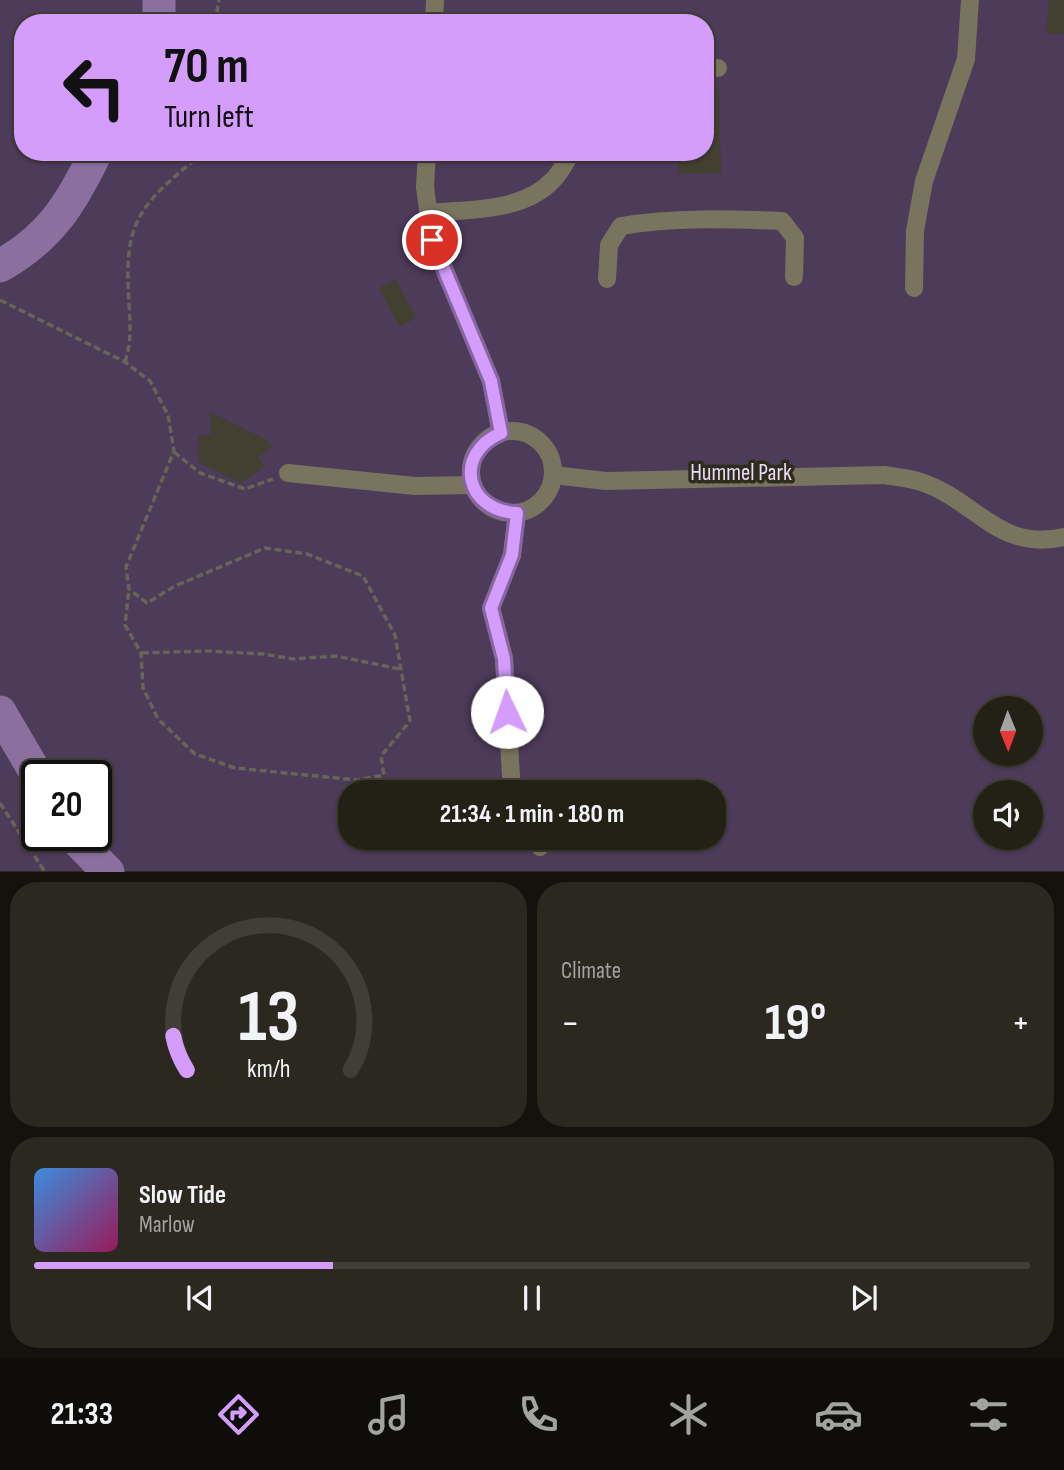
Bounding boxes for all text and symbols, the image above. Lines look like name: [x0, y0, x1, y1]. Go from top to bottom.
text: 70 m: [164, 38, 249, 97]
icon: left: [49, 42, 140, 133]
text: Turn left: [164, 98, 254, 137]
pin: [402, 210, 462, 270]
icon: arrive: [413, 221, 451, 259]
park label: Hummel Park: [690, 459, 792, 487]
position arrow: [470, 675, 544, 749]
north arrow: [973, 696, 1043, 766]
map controls: [973, 696, 1043, 850]
speed limit sign: 20: [21, 760, 112, 851]
button: sound: [973, 780, 1043, 850]
text: 21:34 · 1 min · 180 m: [440, 799, 624, 830]
text: Climate: [561, 957, 621, 985]
text: 13: [238, 975, 299, 1063]
text: 19°: [765, 992, 826, 1055]
text: −: [561, 1001, 580, 1046]
text: +: [1011, 1001, 1030, 1046]
text: km/h: [247, 1054, 290, 1085]
text: Slow Tide: [139, 1180, 226, 1211]
text: Marlow: [139, 1211, 195, 1239]
icon: previous: [181, 1279, 219, 1317]
icon: pause: [513, 1279, 551, 1317]
icon: next: [845, 1279, 883, 1317]
icon: directions: [214, 1390, 263, 1439]
icon: music: [364, 1390, 413, 1439]
icon: phone: [514, 1390, 563, 1439]
icon: climate: [664, 1390, 713, 1439]
icon: car: [814, 1390, 863, 1439]
icon: filters: [964, 1390, 1013, 1439]
text: 21:33: [51, 1395, 113, 1434]

